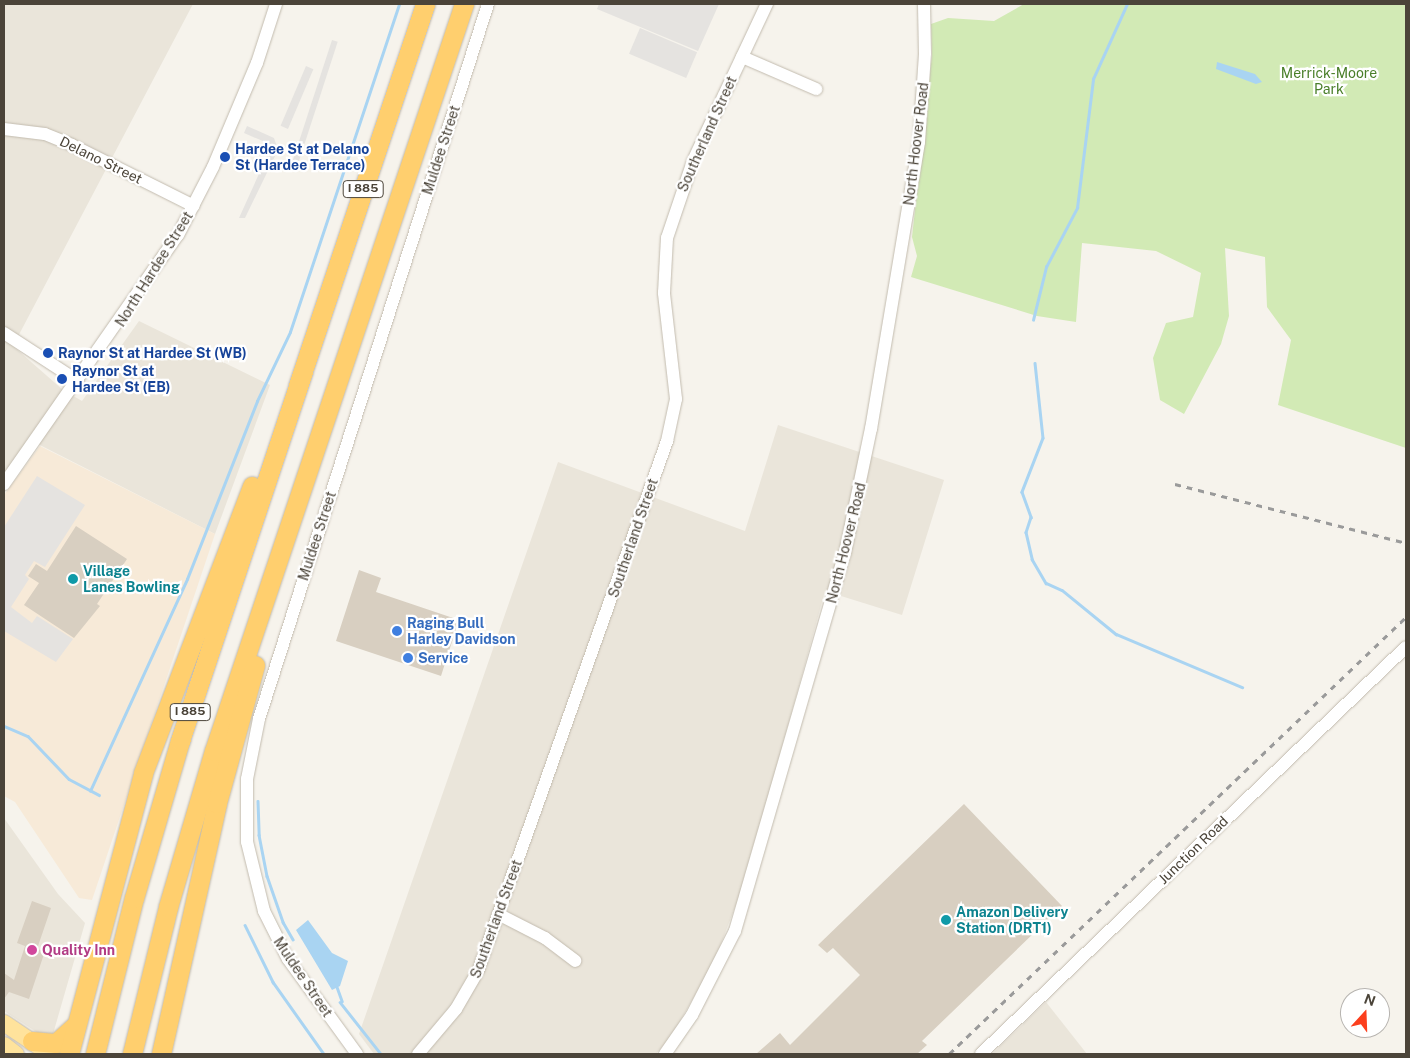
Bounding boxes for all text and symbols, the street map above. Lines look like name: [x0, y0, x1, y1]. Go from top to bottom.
park label: Merrick-Moore Park: [1281, 65, 1377, 98]
street label: Southerland Street: [674, 74, 740, 194]
street label: North Hoover Road: [900, 82, 932, 206]
street label: Muldee Street: [419, 103, 463, 197]
street label: Delano Street: [57, 133, 145, 187]
place label: Hardee St at Delano St (Hardee Terrace): [235, 141, 369, 174]
marker: Hardee St at Delano St (Hardee Terrace): [219, 151, 231, 163]
road number: I 885: [342, 180, 384, 198]
street label: North Hardee Street: [112, 208, 196, 330]
place label: Raynor St at Hardee St (WB): [58, 345, 247, 361]
marker: Raynor St at Hardee St (WB): [42, 347, 54, 359]
place label: Raynor St at Hardee St (EB): [72, 363, 171, 396]
marker: Raynor St at Hardee St (EB): [56, 373, 68, 385]
street label: Southerland Street: [605, 476, 661, 600]
street label: North Hoover Road: [823, 481, 869, 605]
street label: Muldee Street: [295, 489, 339, 583]
place label: Village Lanes Bowling: [83, 563, 180, 596]
marker: Village Lanes Bowling: [67, 573, 79, 585]
place label: Raging Bull Harley Davidson: [407, 615, 516, 648]
marker: Raging Bull Harley Davidson: [391, 625, 403, 637]
place label: Service: [418, 650, 468, 666]
marker: Service: [402, 652, 414, 664]
road number: I 885: [169, 702, 211, 722]
street label: Junction Road: [1155, 813, 1231, 887]
street label: Southerland Street: [467, 857, 525, 981]
place label: Amazon Delivery Station (DRT1): [956, 904, 1068, 936]
marker: Amazon Delivery Station (DRT1): [940, 914, 952, 926]
street label: Muldee Street: [270, 934, 336, 1020]
place label: Quality Inn: [42, 942, 115, 958]
marker: Quality Inn: [26, 944, 38, 956]
north arrow: [1340, 988, 1390, 1038]
text: N: [1362, 990, 1378, 1009]

